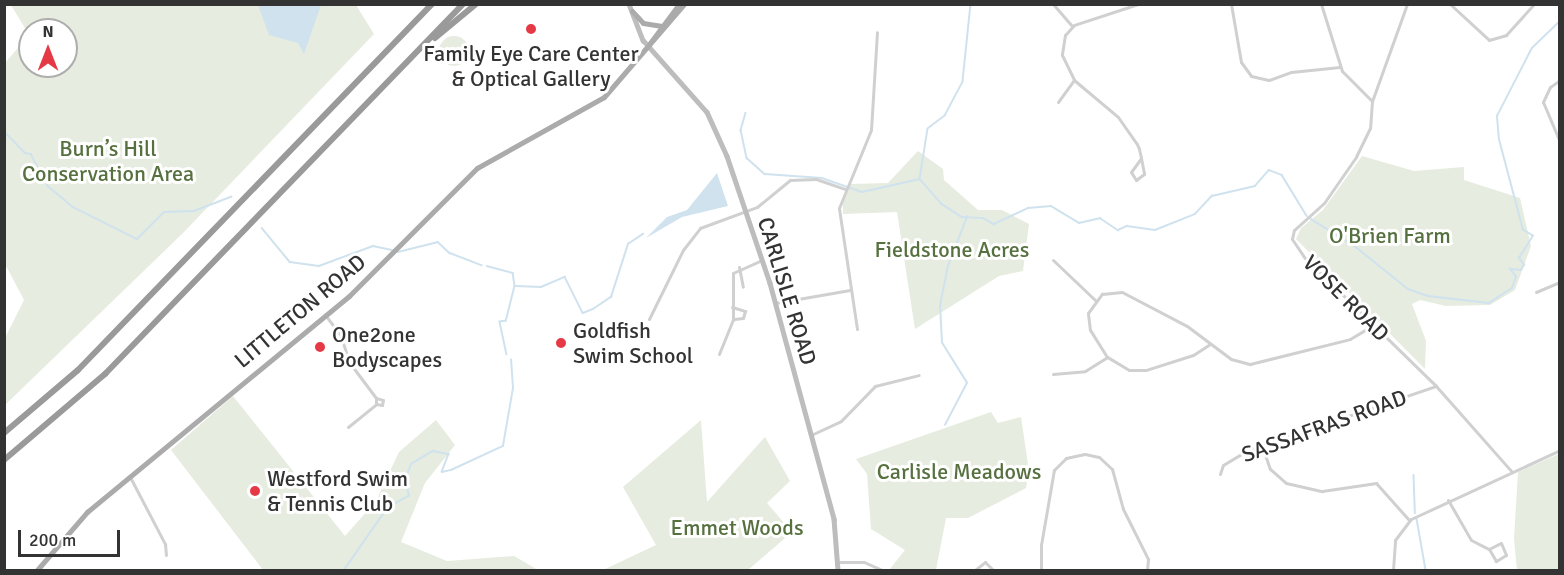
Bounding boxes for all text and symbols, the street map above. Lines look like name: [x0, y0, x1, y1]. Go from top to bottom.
north arrow: [18, 18, 78, 78]
marker: Family Eye Care Center & Optical Gallery: [522, 20, 540, 38]
text: N: [42, 22, 54, 42]
place label: Family Eye Care Center & Optical Gallery: [423, 40, 639, 92]
park label: Burn’s Hill Conservation Area: [22, 135, 194, 186]
street label: CARLISLE ROAD: [752, 214, 822, 368]
park label: O'Brien Farm: [1329, 223, 1451, 249]
park label: Fieldstone Acres: [875, 237, 1029, 263]
street label: LITTLETON ROAD: [229, 248, 371, 374]
street label: VOSE ROAD: [1297, 249, 1395, 347]
place label: Goldfish Swim School: [573, 317, 693, 368]
place label: One2one Bodyscapes: [332, 321, 442, 372]
marker: Goldfish Swim School: [554, 336, 568, 350]
marker: One2one Bodyscapes: [313, 340, 327, 354]
street label: SASSAFRAS ROAD: [1238, 384, 1410, 468]
park label: Carlisle Meadows: [877, 459, 1041, 485]
place label: Westford Swim & Tennis Club: [267, 465, 408, 516]
marker: Westford Swim & Tennis Club: [248, 484, 262, 498]
park label: Emmet Woods: [670, 515, 804, 541]
scale bar: [21, 518, 123, 556]
text: 200 m: [29, 529, 76, 551]

